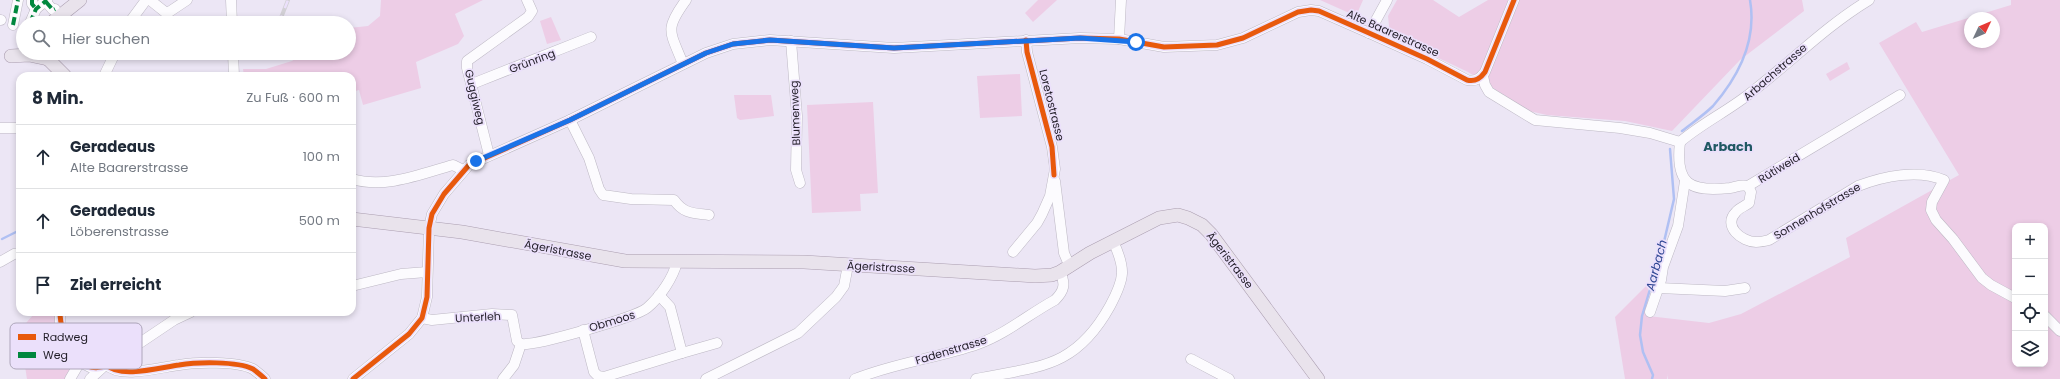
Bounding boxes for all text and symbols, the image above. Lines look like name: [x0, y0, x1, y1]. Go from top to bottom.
street label: Alte Baarerstrasse: [1344, 5, 1442, 61]
north arrow: [1964, 12, 2000, 48]
search box: [16, 16, 356, 60]
icon: search: [30, 27, 52, 49]
text: Hier suchen: [62, 28, 150, 49]
route start: [1127, 33, 1145, 51]
street label: Arbachstrasse: [1740, 40, 1810, 104]
street label: Grünring: [507, 45, 557, 77]
street label: Loretostrasse: [1035, 67, 1069, 143]
street label: Guggiweg: [461, 68, 489, 126]
street label: Blumenweg: [786, 80, 804, 146]
text: 8 Min.: [32, 86, 84, 110]
text: Zu Fuß · 600 m: [246, 88, 340, 107]
text: Geradeaus: [70, 136, 155, 157]
district label: Arbach: [1703, 137, 1753, 156]
icon: ahead: [32, 146, 54, 168]
text: 100 m: [303, 147, 340, 166]
street label: Rütiweid: [1755, 149, 1803, 187]
route end: [467, 152, 485, 170]
text: Alte Baarerstrasse: [70, 158, 188, 177]
street label: Sonnenhofstrasse: [1771, 179, 1864, 243]
text: Geradeaus: [70, 200, 155, 221]
icon: ahead: [32, 210, 54, 232]
text: 500 m: [299, 211, 340, 230]
text: Löberenstrasse: [70, 222, 169, 241]
map controls: [2012, 223, 2048, 367]
button: +: [2012, 223, 2048, 259]
street label: Ägeristrasse: [1203, 228, 1257, 292]
street label: Ägeristrasse: [523, 236, 593, 264]
water label: Aarbach: [1641, 238, 1671, 293]
street label: Ägeristrasse: [847, 257, 916, 277]
button: −: [2012, 259, 2048, 295]
icon: arrive: [32, 274, 54, 296]
text: Ziel erreicht: [70, 274, 161, 295]
button: locate: [2012, 295, 2048, 331]
street label: Obmoos: [587, 306, 637, 336]
street label: Unterleh: [455, 308, 501, 326]
legend: [10, 323, 142, 369]
text: Radweg: [43, 329, 88, 345]
button: layers: [2012, 331, 2048, 367]
street label: Fadenstrasse: [913, 332, 989, 368]
text: Weg: [43, 347, 68, 363]

